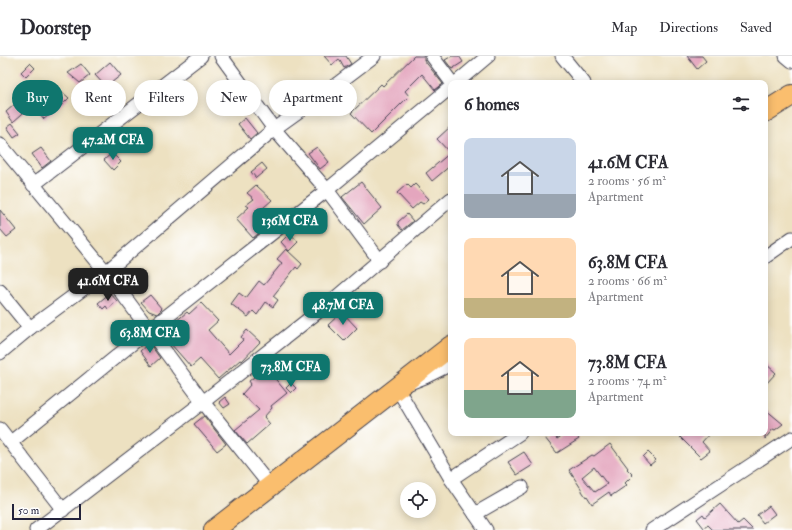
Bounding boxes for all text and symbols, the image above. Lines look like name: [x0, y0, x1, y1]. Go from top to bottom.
text: Doorstep: [20, 16, 91, 40]
text: Map: [611, 19, 637, 36]
text: Directions: [659, 19, 718, 36]
text: Saved: [740, 19, 772, 36]
chip: Buy: [12, 80, 63, 116]
chip: Rent: [71, 80, 126, 116]
chip: Filters: [134, 80, 198, 116]
chip: New: [206, 80, 261, 116]
chip: Apartment: [269, 80, 357, 116]
icon: filters: [730, 93, 752, 115]
text: 6 homes: [464, 94, 519, 115]
pin: 47.2M CFA: [67, 127, 159, 161]
text: 47.2M CFA: [82, 132, 144, 148]
text: 41.6M CFA: [588, 152, 669, 173]
icon: home: [496, 154, 544, 202]
text: 2 rooms · 56 m²: [588, 173, 666, 189]
text: Apartment: [588, 189, 644, 205]
pin: 136M CFA: [249, 208, 331, 242]
text: 136M CFA: [261, 213, 319, 229]
text: 63.8M CFA: [588, 252, 668, 273]
icon: home: [496, 254, 544, 302]
pin: 41.6M CFA: [62, 268, 154, 302]
text: 41.6M CFA: [77, 273, 139, 289]
text: 2 rooms · 66 m²: [588, 273, 667, 289]
text: Apartment: [588, 289, 644, 305]
pin: 48.7M CFA: [297, 292, 389, 326]
text: 48.7M CFA: [312, 297, 374, 313]
pin: 63.8M CFA: [104, 320, 196, 354]
text: 63.8M CFA: [119, 325, 181, 341]
text: 73.8M CFA: [588, 352, 667, 373]
pin: 73.8M CFA: [245, 354, 337, 388]
icon: home: [496, 354, 544, 402]
text: 73.8M CFA: [261, 359, 321, 375]
text: 2 rooms · 74 m²: [588, 373, 666, 389]
text: Apartment: [588, 389, 644, 405]
map controls: [400, 482, 436, 518]
button: locate: [400, 482, 436, 518]
scale bar: [12, 502, 81, 521]
text: 50 m: [18, 504, 39, 517]

